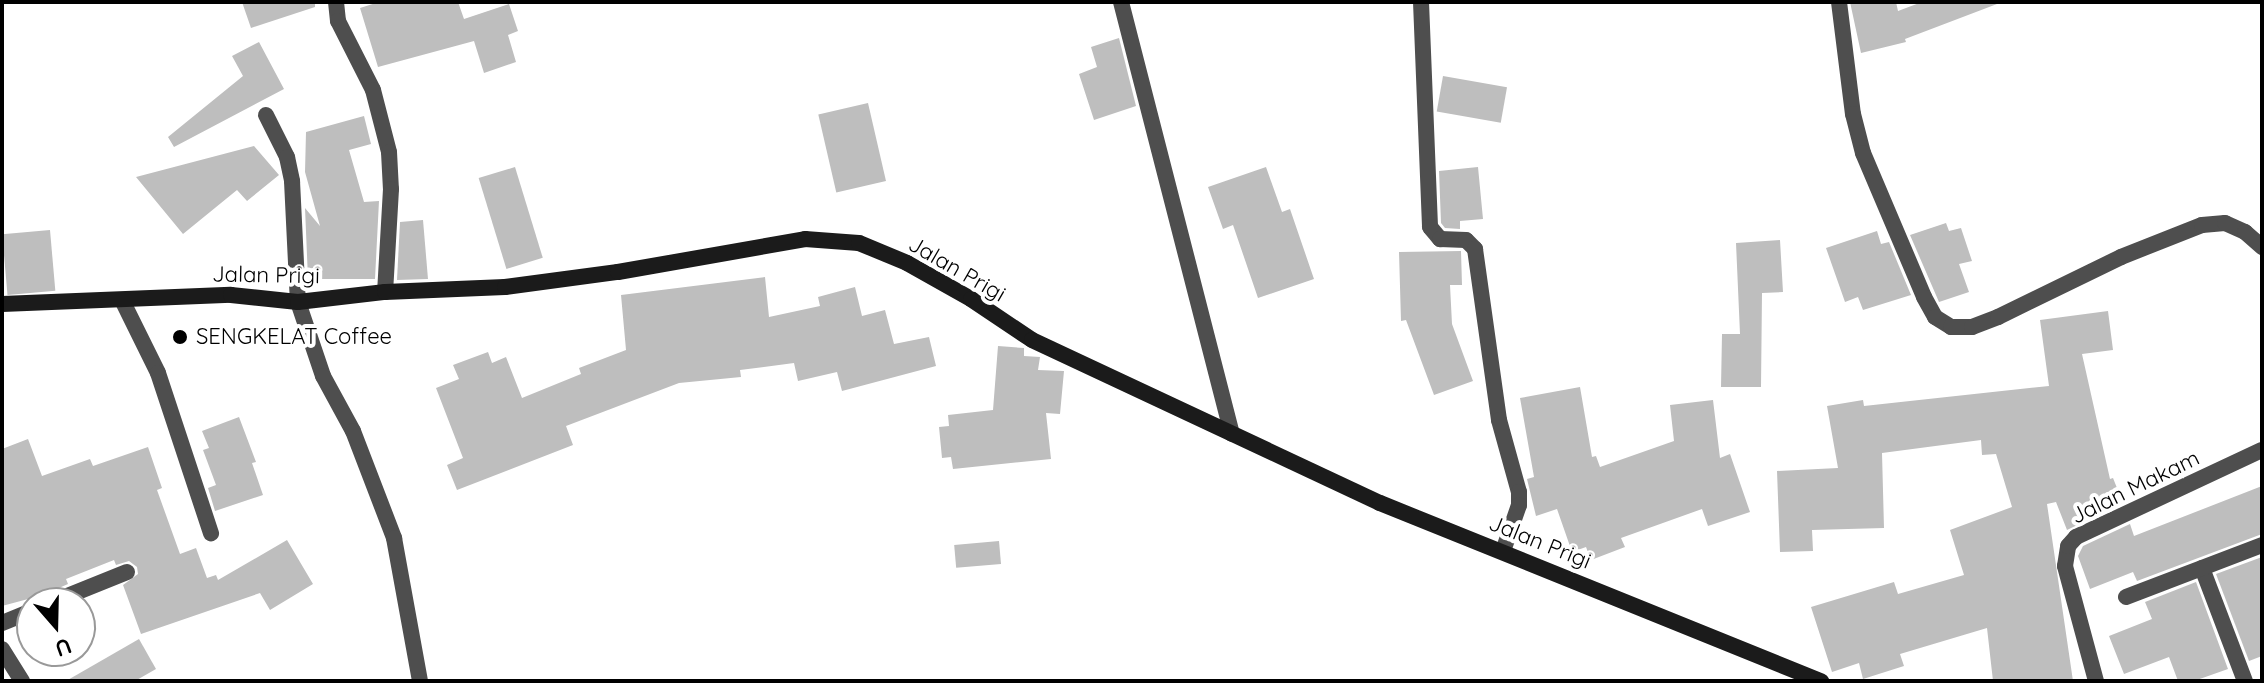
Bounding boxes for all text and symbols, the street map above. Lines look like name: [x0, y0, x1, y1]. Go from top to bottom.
street label: Jalan Prigi: [904, 231, 1010, 307]
street label: Jalan Prigi: [212, 261, 320, 289]
place label: SENGKELAT Coffee: [196, 324, 392, 350]
marker: SENGKELAT Coffee: [171, 328, 189, 346]
street label: Jalan Makam: [2066, 445, 2204, 529]
street label: Jalan Prigi: [1485, 510, 1595, 574]
north arrow: [16, 587, 96, 667]
text: U: [51, 632, 76, 663]

